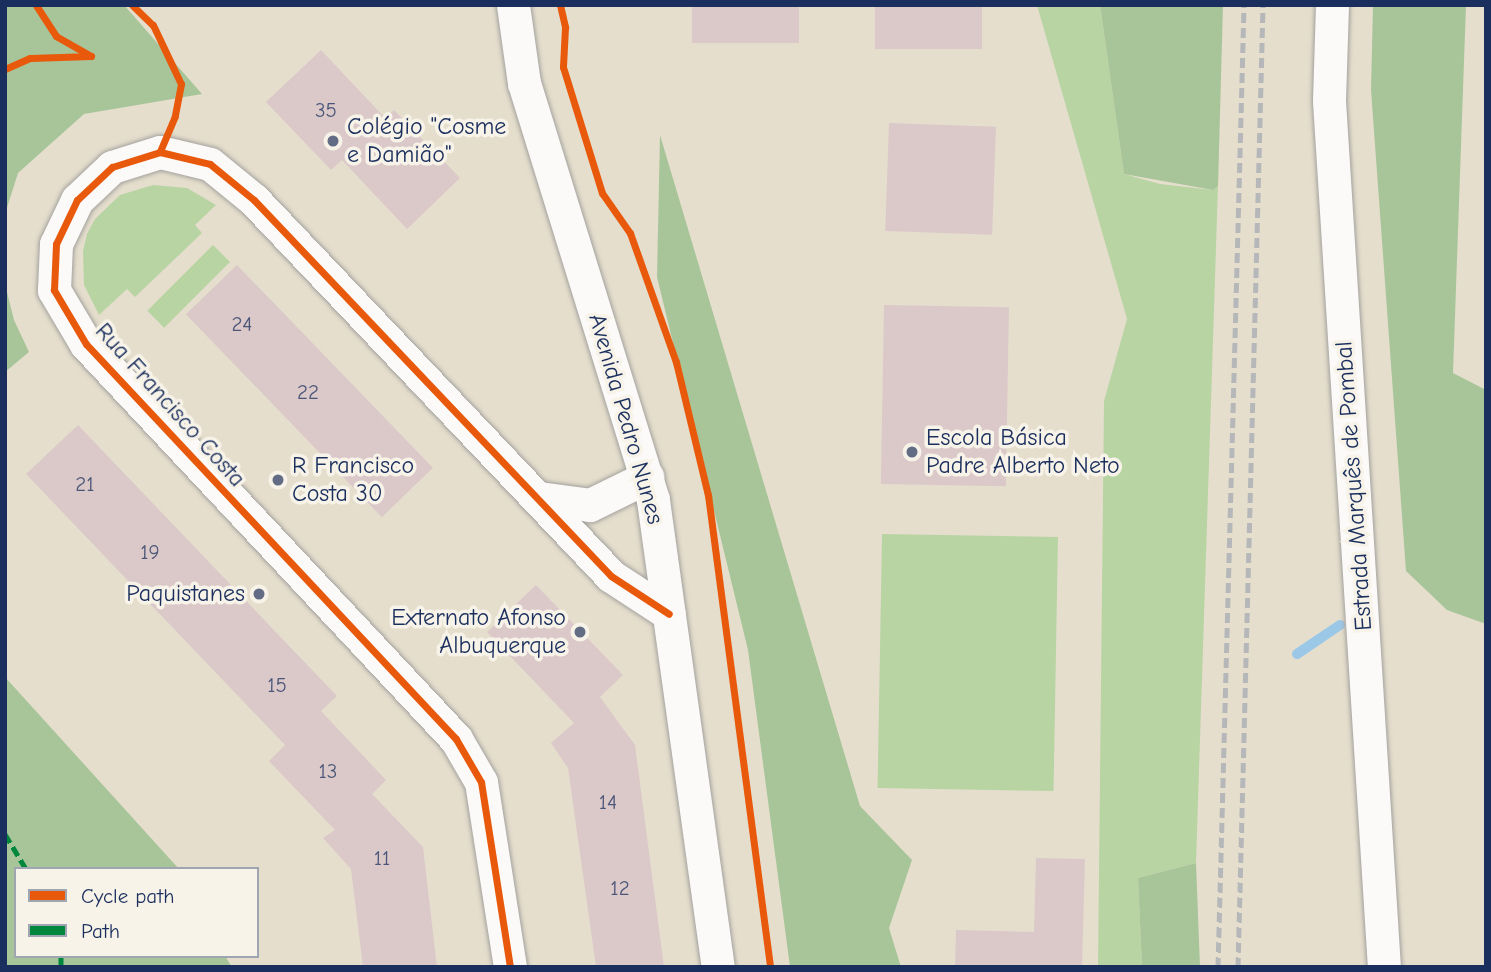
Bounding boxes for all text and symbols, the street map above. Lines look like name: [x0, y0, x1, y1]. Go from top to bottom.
house number: 35: [315, 97, 337, 123]
place label: Colégio "Cosme e Damião": [347, 113, 506, 169]
marker: Colégio "Cosme e Damião": [325, 133, 341, 149]
street label: Avenida Pedro Nunes: [582, 310, 670, 528]
house number: 24: [231, 311, 253, 337]
street label: Rua Francisco Costa: [89, 317, 251, 493]
street label: Estrada Marquês de Pombal: [1330, 340, 1378, 632]
house number: 22: [297, 379, 319, 405]
place label: Escola Básica Padre Alberto Neto: [926, 424, 1120, 480]
marker: Escola Básica Padre Alberto Neto: [904, 444, 920, 460]
place label: R Francisco Costa 30: [292, 452, 414, 508]
house number: 21: [75, 471, 95, 497]
marker: R Francisco Costa 30: [270, 472, 286, 488]
house number: 19: [140, 539, 160, 565]
place label: Paquistanes: [126, 580, 245, 608]
marker: Paquistanes: [251, 586, 267, 602]
place label: Externato Afonso Albuquerque: [391, 604, 566, 660]
marker: Externato Afonso Albuquerque: [572, 624, 588, 640]
house number: 15: [267, 672, 287, 698]
house number: 13: [319, 758, 337, 784]
house number: 14: [599, 789, 617, 815]
house number: 11: [374, 845, 390, 871]
legend: [14, 867, 259, 958]
house number: 12: [610, 875, 630, 901]
text: Cycle path: [81, 884, 174, 908]
text: Path: [81, 919, 120, 943]

